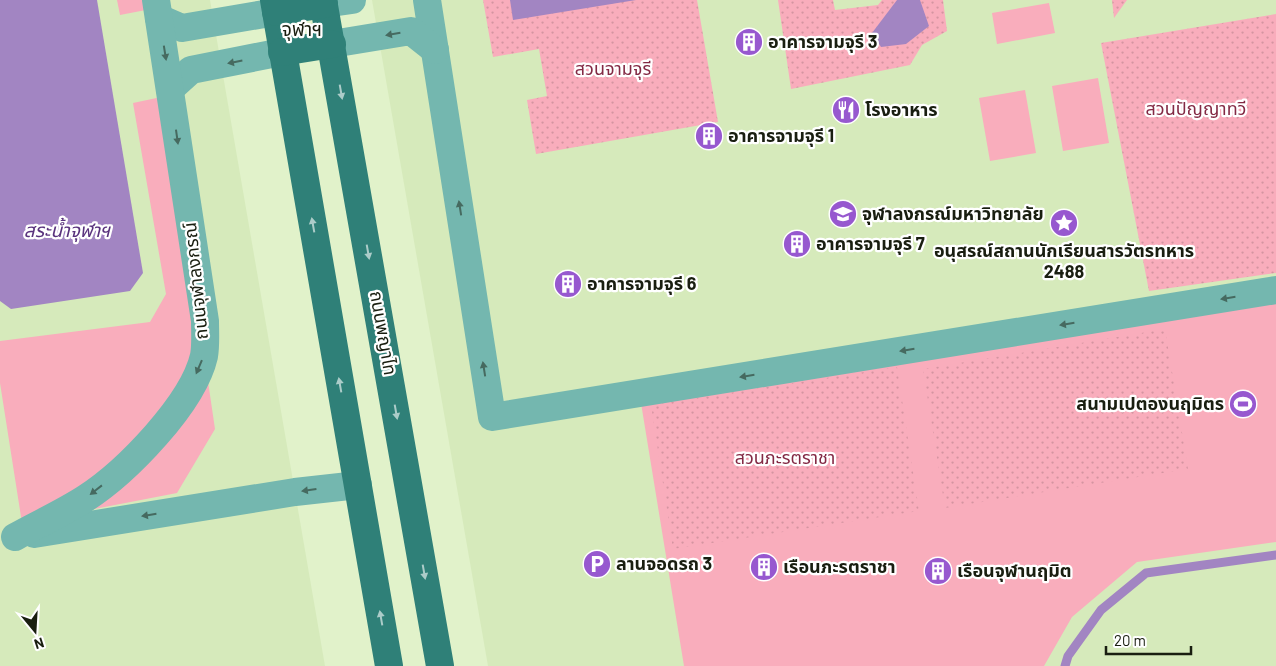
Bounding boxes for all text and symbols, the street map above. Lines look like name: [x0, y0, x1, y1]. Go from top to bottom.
district label: จุฬาฯ: [282, 17, 322, 41]
building icon: อาคารจามจุรี 3: [734, 27, 764, 57]
place label: อาคารจามจุรี 3: [768, 30, 878, 53]
one-way arrow: [385, 31, 401, 39]
one-way arrow: [161, 46, 169, 62]
park label: สวนจามจุรี: [575, 57, 651, 80]
one-way arrow: [227, 58, 242, 66]
one-way arrow: [337, 84, 345, 100]
restaurant icon: โรงอาหาร: [831, 95, 861, 125]
park label: สวนปัญญาทวี: [1146, 97, 1246, 119]
place label: โรงอาหาร: [865, 98, 938, 120]
building icon: อาคารจามจุรี 1: [694, 121, 724, 151]
place label: อาคารจามจุรี 1: [728, 124, 834, 147]
one-way arrow: [174, 130, 182, 146]
school or university icon: จุฬาลงกรณ์มหาวิทยาลัย: [828, 199, 858, 229]
one-way arrow: [455, 200, 463, 216]
place label: จุฬาลงกรณ์มหาวิทยาลัย: [862, 202, 1044, 225]
place icon: อนุสรณ์สถานนักเรียนสารวัตรทหาร 2488: [1049, 208, 1079, 238]
water label: สระน้ำจุฬาฯ: [24, 217, 111, 242]
one-way arrow: [308, 217, 316, 233]
street label: ถนนจุฬาลงกรณ์: [178, 221, 213, 341]
building icon: อาคารจามจุรี 7: [782, 229, 812, 259]
place label: อาคารจามจุรี 7: [816, 232, 925, 255]
place label: อนุสรณ์สถานนักเรียนสารวัตรทหาร 2488: [934, 239, 1194, 282]
one-way arrow: [365, 244, 373, 260]
building icon: อาคารจามจุรี 6: [553, 269, 583, 299]
place label: อาคารจามจุรี 6: [587, 272, 697, 295]
street label: ถนนพญาไท: [366, 289, 402, 377]
one-way arrow: [1219, 295, 1235, 303]
one-way arrow: [1059, 320, 1075, 328]
one-way arrow: [899, 347, 915, 355]
one-way arrow: [195, 360, 203, 375]
one-way arrow: [480, 360, 488, 376]
one-way arrow: [738, 372, 754, 380]
one-way arrow: [336, 377, 344, 393]
sports icon: สนามเปตองนฤมิตร: [1228, 389, 1258, 419]
place label: สนามเปตองนฤมิตร: [1076, 392, 1224, 414]
one-way arrow: [393, 404, 401, 420]
park label: สวนภะรตราชา: [735, 446, 835, 468]
one-way arrow: [90, 484, 103, 495]
one-way arrow: [301, 486, 317, 494]
one-way arrow: [140, 512, 156, 520]
parking icon: ลานจอดรถ 3: [582, 549, 612, 579]
place label: ลานจอดรถ 3: [616, 552, 712, 574]
building icon: เรือนภะรตราชา: [749, 552, 779, 582]
place label: เรือนภะรตราชา: [783, 555, 895, 577]
building icon: เรือนจุฬานฤมิต: [923, 556, 953, 586]
place label: เรือนจุฬานฤมิต: [957, 559, 1072, 582]
one-way arrow: [421, 564, 429, 580]
north arrow: [10, 606, 60, 656]
one-way arrow: [377, 610, 385, 626]
scale bar: [1106, 624, 1191, 656]
text: 20 m: [1114, 631, 1146, 649]
text: N: [32, 634, 46, 653]

